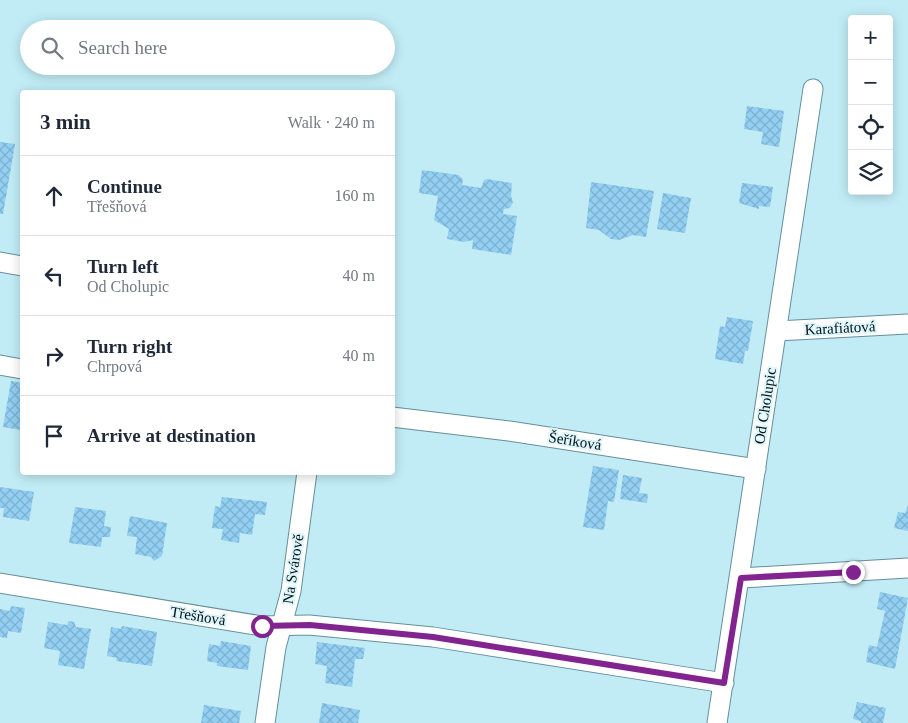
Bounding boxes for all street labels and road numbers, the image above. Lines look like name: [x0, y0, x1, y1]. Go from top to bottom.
street label: Karafiátová: [804, 318, 876, 338]
street label: Od Cholupic: [751, 366, 779, 445]
street label: Šeříková: [547, 429, 603, 453]
street label: Na Svárově: [280, 533, 306, 605]
street label: Třešňová: [169, 604, 227, 628]

